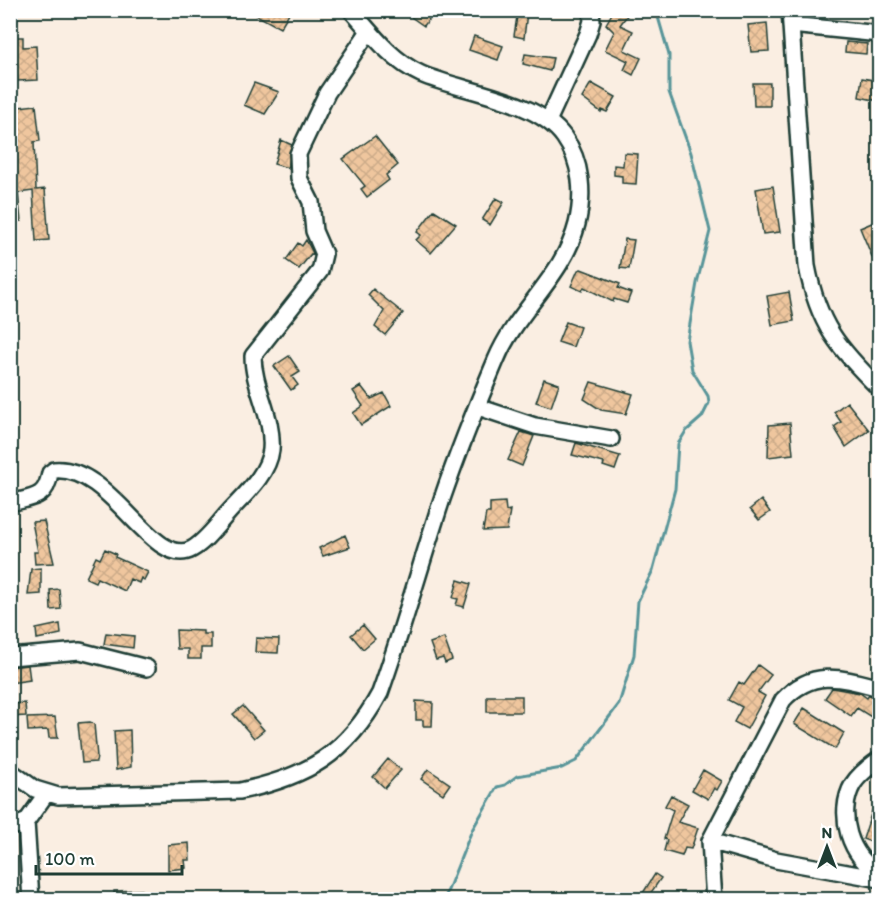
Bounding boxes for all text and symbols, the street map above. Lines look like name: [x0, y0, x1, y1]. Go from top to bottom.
north arrow: [797, 817, 857, 877]
text: N: [822, 823, 832, 842]
scale bar: [36, 838, 182, 876]
text: 100 m: [45, 848, 95, 870]

